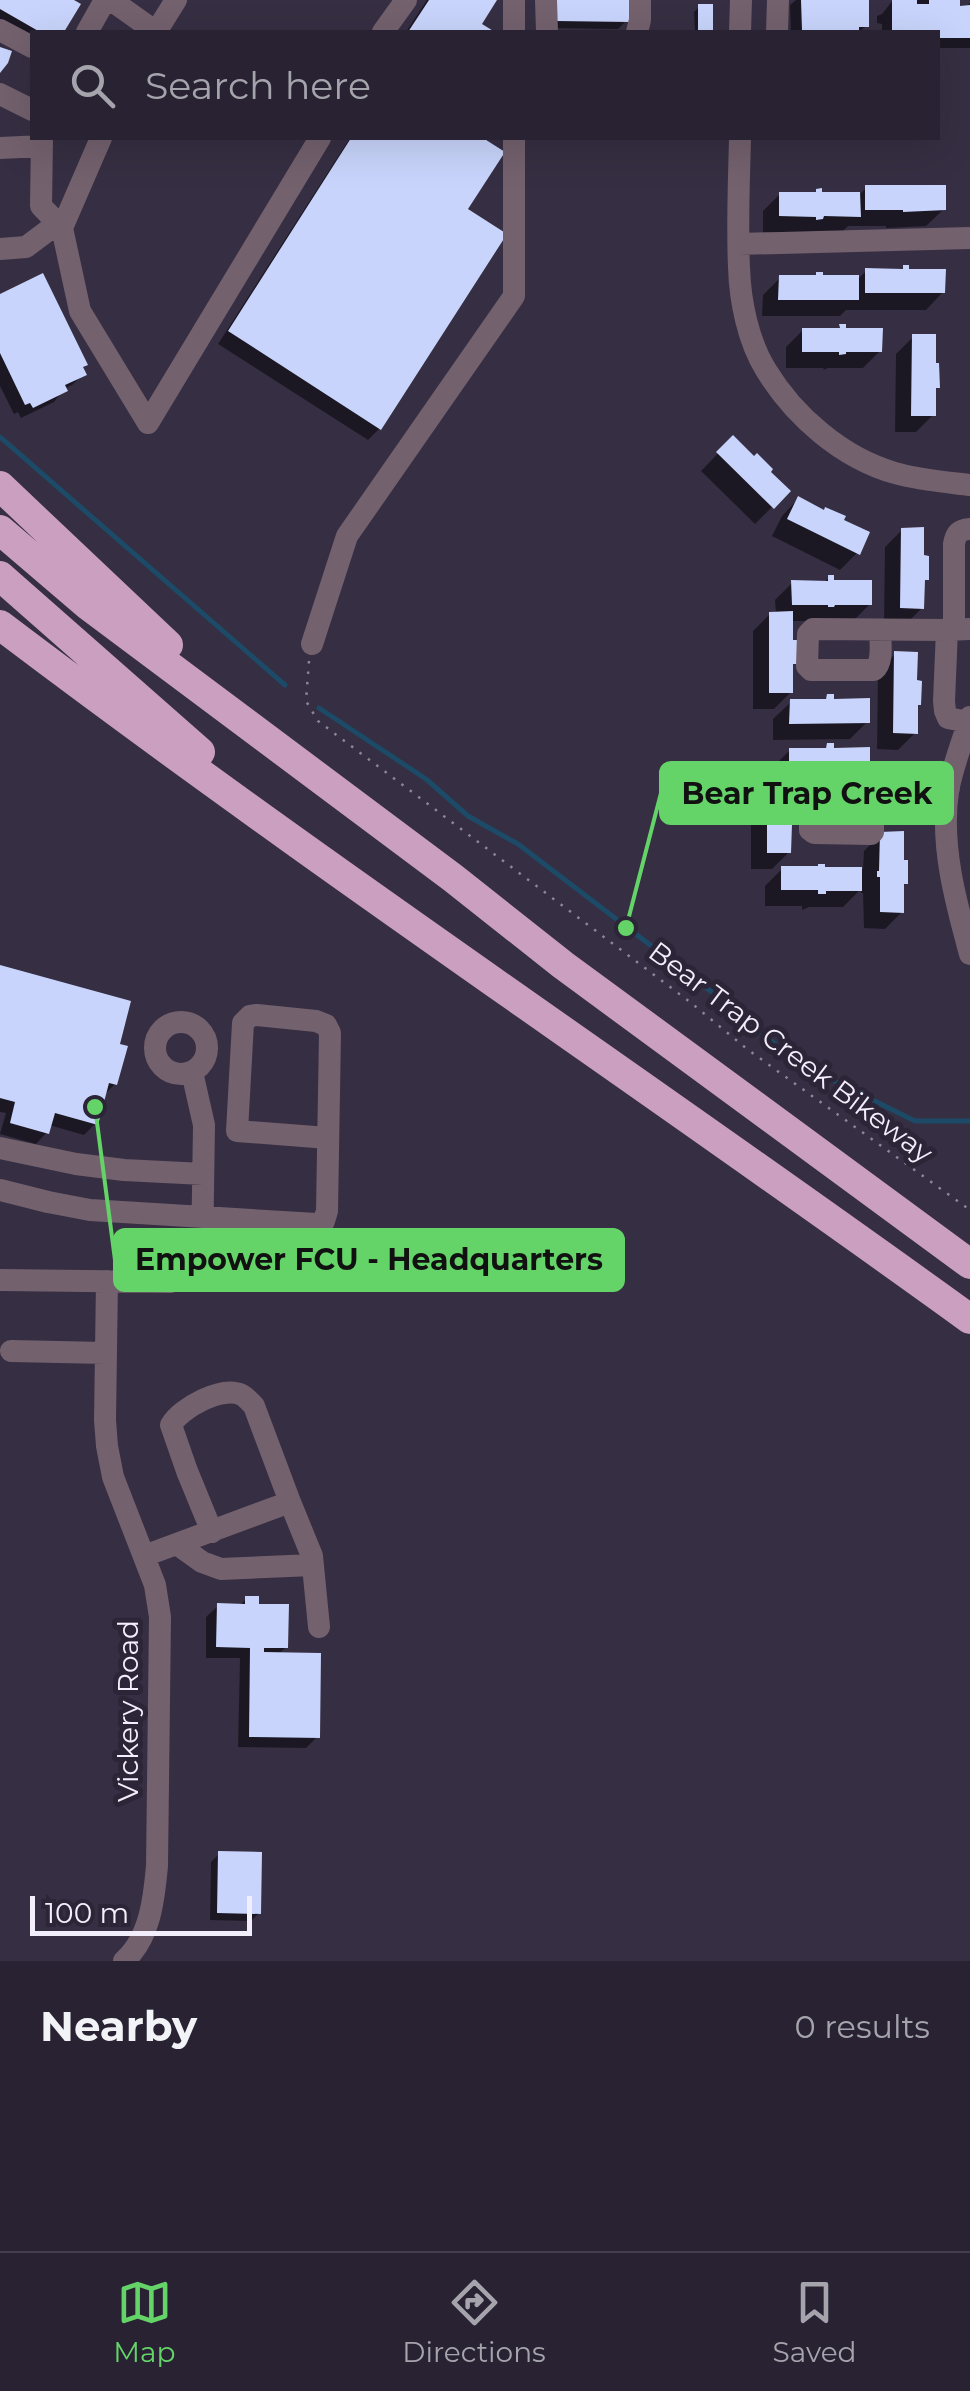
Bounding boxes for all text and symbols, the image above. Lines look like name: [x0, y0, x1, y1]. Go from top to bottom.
search box: [30, 30, 940, 140]
icon: search: [65, 58, 120, 113]
text: Search here: [145, 62, 371, 109]
callout: Bear Trap Creek: [661, 763, 952, 823]
text: Bear Trap Creek: [682, 775, 933, 812]
street label: Bear Trap Creek Bikeway: [642, 934, 940, 1170]
callout: Empower FCU - Headquarters: [115, 1230, 623, 1290]
text: Empower FCU - Headquarters: [135, 1241, 603, 1278]
street label: Vickery Road: [111, 1620, 145, 1802]
scale bar: [30, 1891, 252, 1936]
text: 100 m: [45, 1896, 129, 1930]
text: Nearby: [40, 2000, 197, 2052]
text: 0 results: [795, 2007, 930, 2046]
tab: Map: [113, 2275, 176, 2369]
tab: Directions: [402, 2275, 546, 2369]
tab: Saved: [772, 2275, 857, 2369]

